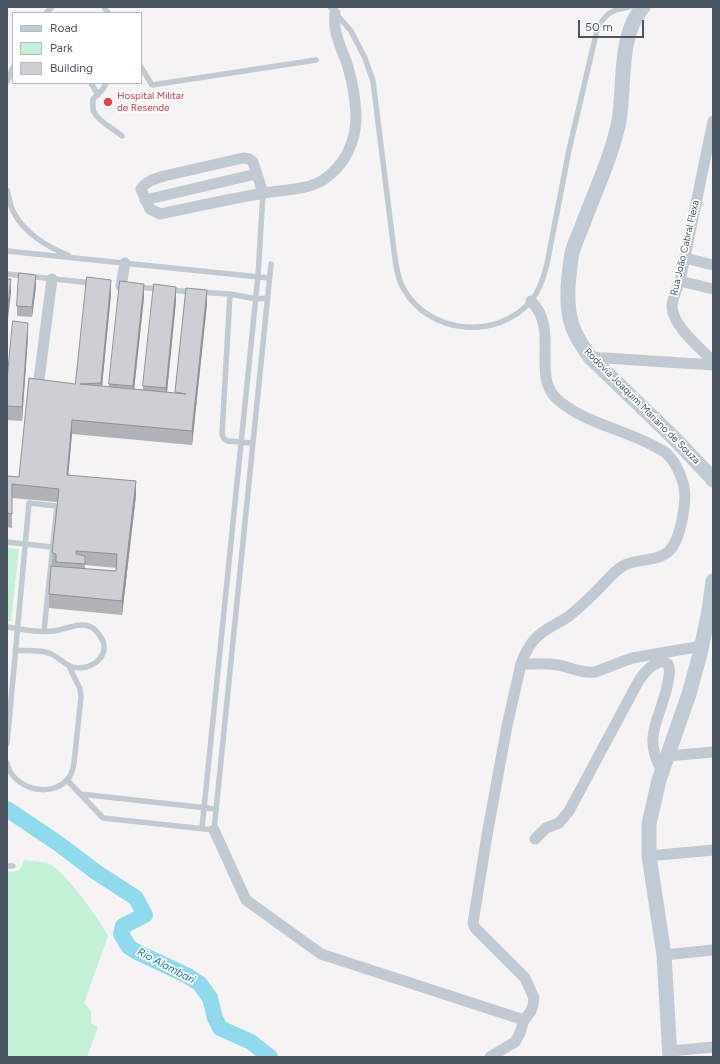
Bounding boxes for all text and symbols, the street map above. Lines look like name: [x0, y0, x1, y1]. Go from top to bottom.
legend: [12, 12, 142, 84]
scale bar: [580, 12, 646, 38]
text: 50 m: [585, 20, 613, 34]
text: Road: [50, 21, 78, 35]
text: Park: [50, 41, 73, 55]
text: Building: [50, 61, 93, 75]
place label: Hospital Militar de Resende: [117, 90, 184, 114]
marker: Hospital Militar de Resende: [102, 96, 114, 108]
street label: Rua João Cabral Flexa: [668, 199, 702, 297]
street label: Rodovia Joaquim Mariano de Souza: [582, 346, 702, 466]
water label: Rio Alambari: [135, 945, 197, 987]

